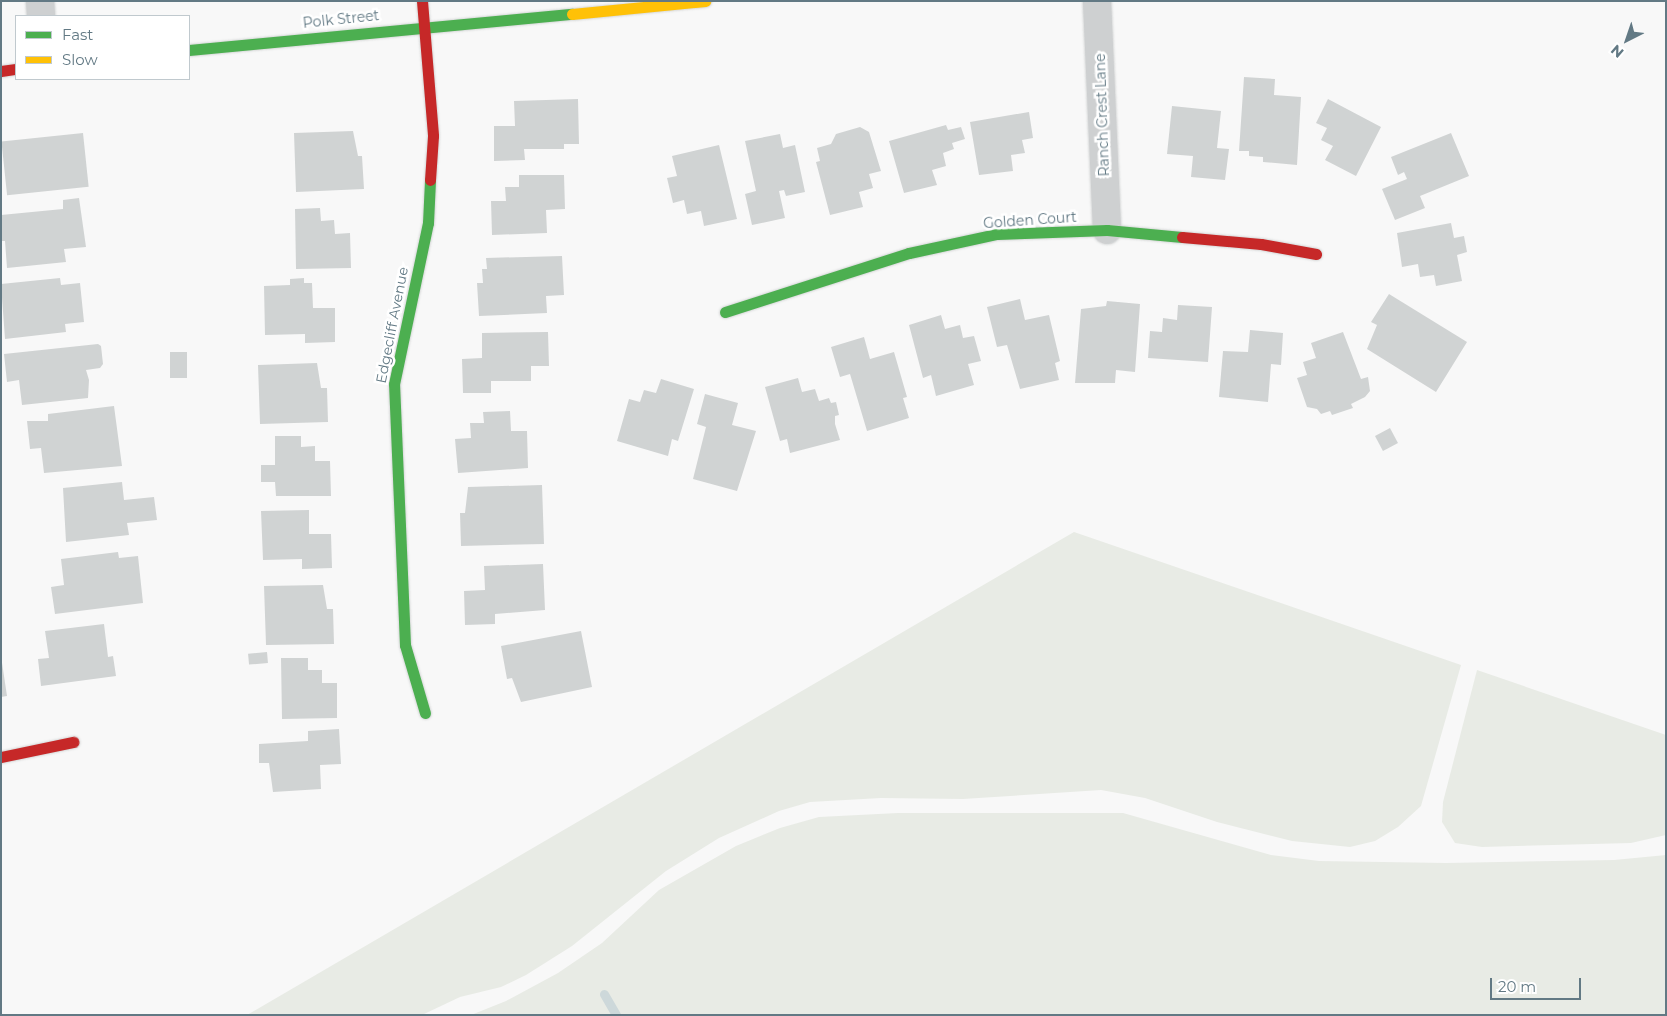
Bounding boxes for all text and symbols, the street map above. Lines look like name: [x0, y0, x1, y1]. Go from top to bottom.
street label: Polk Street: [302, 7, 380, 31]
legend: [15, 15, 190, 80]
north arrow: [1602, 15, 1652, 65]
text: Fast: [62, 25, 93, 44]
text: N: [1607, 41, 1627, 62]
text: Slow: [62, 50, 98, 69]
street label: Ranch Crest Lane: [1091, 53, 1113, 177]
street label: Golden Court: [983, 208, 1077, 232]
street label: Edgecliff Avenue: [372, 265, 412, 385]
scale bar: [1492, 968, 1583, 1000]
text: 20 m: [1498, 977, 1536, 996]

